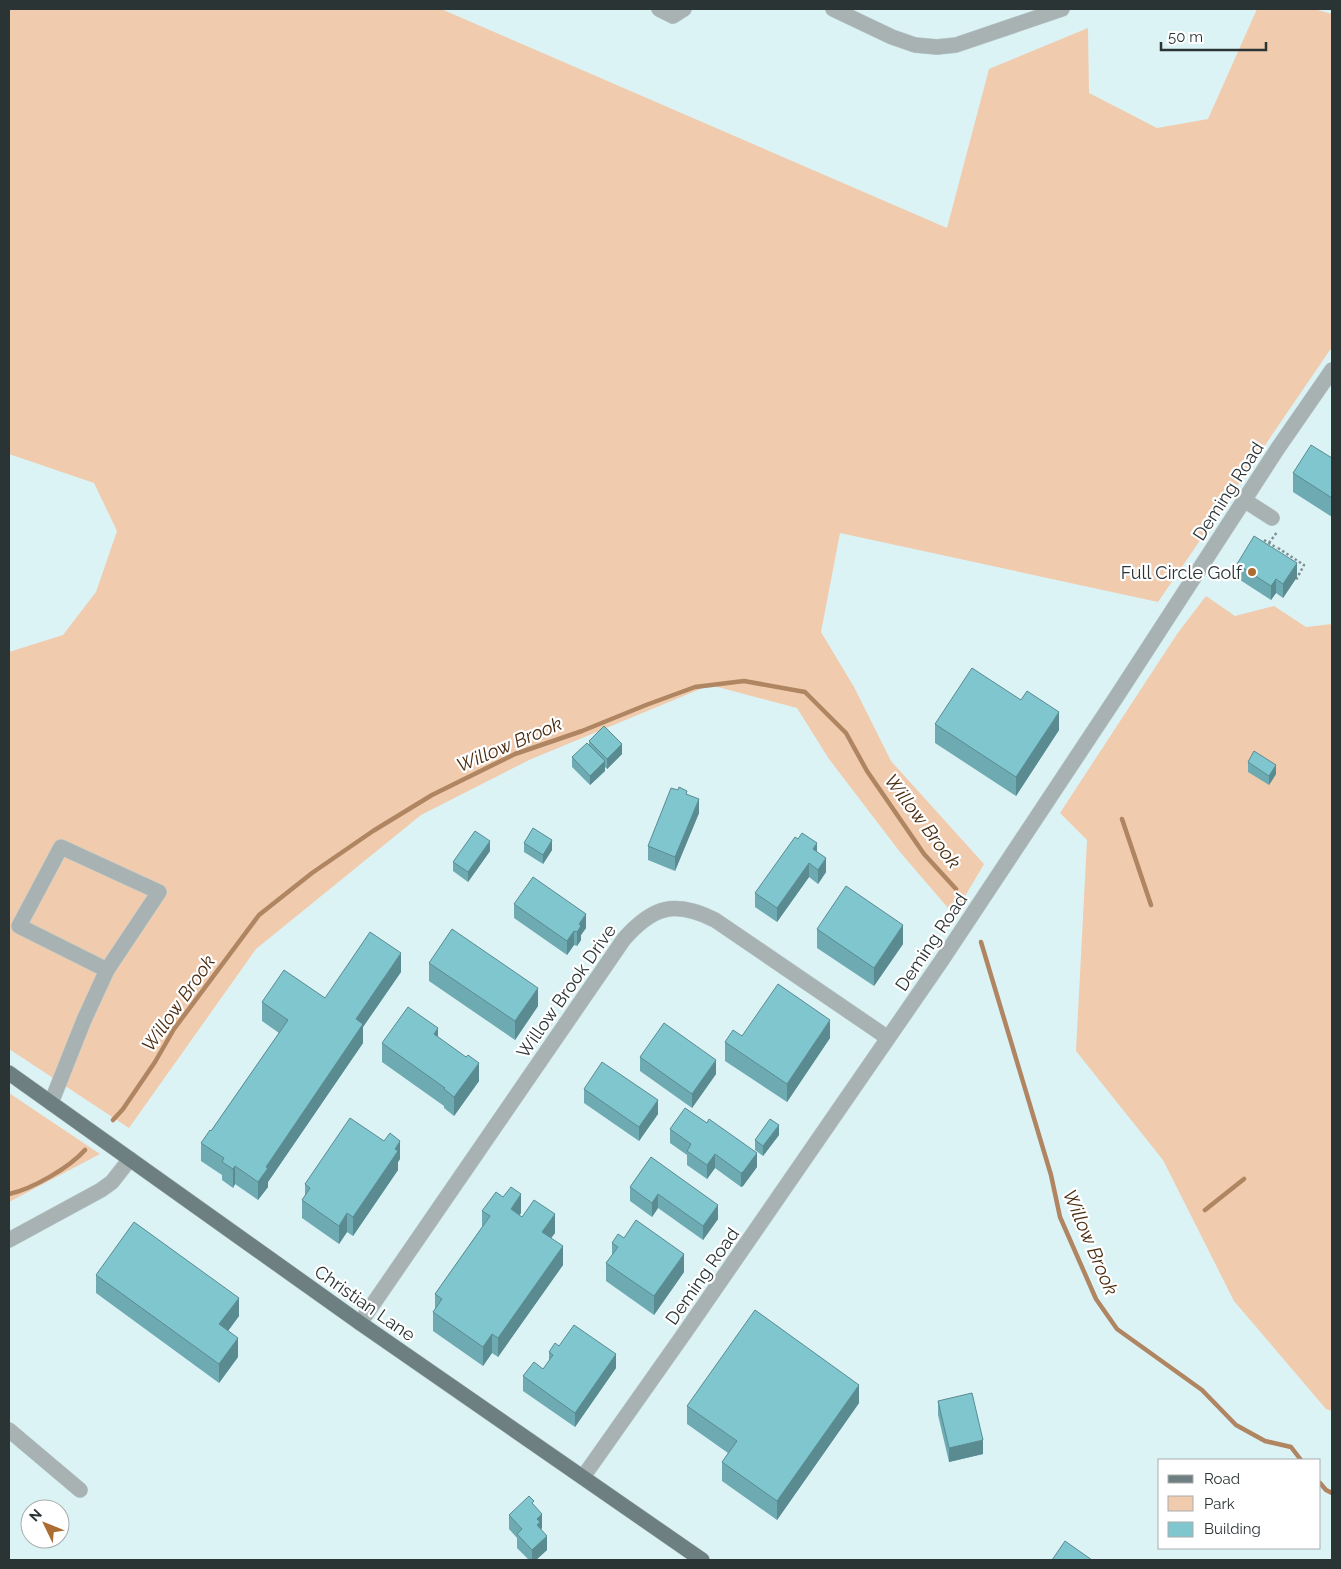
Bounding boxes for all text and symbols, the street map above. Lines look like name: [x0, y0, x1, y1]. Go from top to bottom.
scale bar: [1161, 20, 1266, 52]
text: 50 m: [1168, 28, 1203, 46]
street label: Deming Road: [1188, 438, 1268, 544]
place label: Full Circle Golf: [1121, 562, 1243, 583]
marker: Full Circle Golf: [1246, 566, 1258, 578]
water label: Willow Brook: [453, 712, 565, 776]
water label: Willow Brook: [880, 769, 966, 873]
street label: Deming Road: [891, 889, 971, 995]
street label: Willow Brook Drive: [512, 920, 620, 1062]
water label: Willow Brook: [137, 951, 219, 1055]
water label: Willow Brook: [1059, 1186, 1123, 1298]
street label: Deming Road: [661, 1224, 743, 1328]
street label: Christian Lane: [311, 1261, 420, 1346]
legend: [1158, 1459, 1321, 1549]
text: Road: [1204, 1470, 1240, 1488]
text: Park: [1204, 1495, 1235, 1513]
north arrow: [20, 1499, 70, 1549]
text: N: [26, 1506, 45, 1524]
text: Building: [1204, 1520, 1261, 1538]

